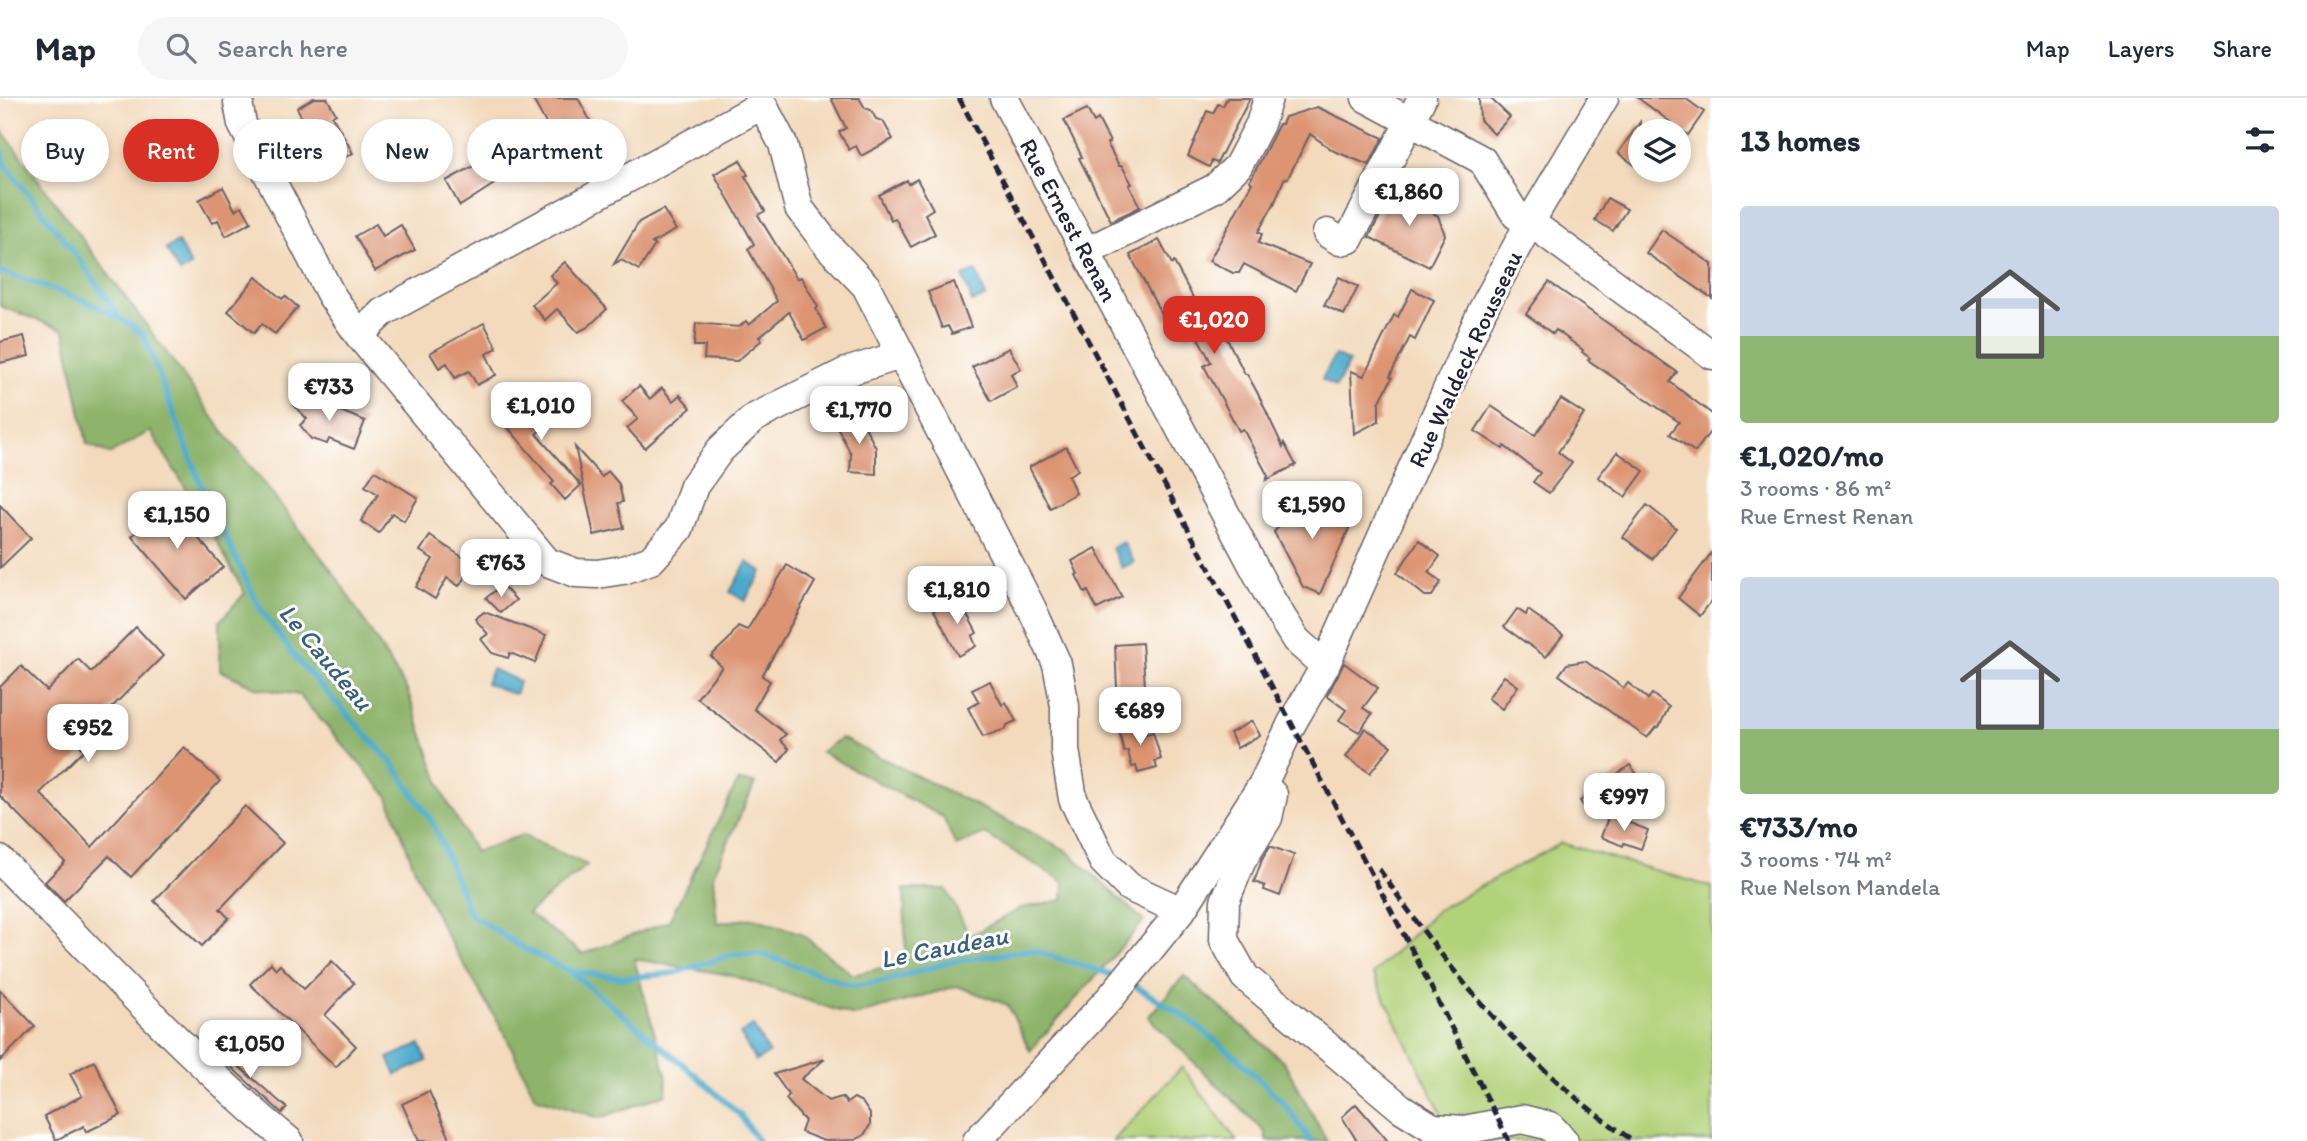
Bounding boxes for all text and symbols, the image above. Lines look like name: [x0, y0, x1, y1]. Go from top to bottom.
search box: [138, 17, 628, 80]
text: Map: [35, 29, 96, 68]
icon: search: [162, 29, 200, 67]
text: Search here: [218, 32, 348, 64]
text: Map: [2026, 34, 2070, 63]
text: Layers: [2108, 34, 2175, 63]
text: Share: [2213, 34, 2272, 63]
chip: Buy: [21, 119, 109, 182]
chip: Rent: [123, 119, 219, 182]
chip: Filters: [233, 119, 347, 182]
chip: New: [361, 119, 453, 182]
chip: Apartment: [467, 119, 627, 182]
map controls: [1628, 119, 1691, 182]
button: layers: [1628, 119, 1691, 182]
icon: filters: [2241, 121, 2279, 159]
text: 13 homes: [1740, 122, 1860, 159]
street label: Rue Ernest Renan: [1014, 133, 1124, 307]
pin: €1,860: [1352, 169, 1466, 228]
text: €1,860: [1375, 177, 1443, 205]
street label: Rue Waldeck Rousseau: [1402, 246, 1528, 472]
icon: home: [1947, 251, 2073, 377]
pin: €1,020: [1157, 296, 1271, 356]
text: €1,020: [1179, 305, 1249, 333]
pin: €733: [288, 364, 370, 423]
text: €733: [304, 372, 354, 400]
pin: €1,010: [484, 382, 598, 442]
pin: €1,770: [802, 386, 916, 446]
text: €1,010: [507, 391, 575, 419]
text: €1,770: [826, 395, 892, 423]
text: €1,020/mo: [1740, 437, 1884, 474]
text: 3 rooms · 86 m²: [1740, 474, 1892, 502]
pin: €1,590: [1255, 482, 1369, 541]
text: €1,590: [1278, 490, 1346, 518]
pin: €1,150: [120, 491, 234, 551]
text: €1,150: [144, 500, 210, 528]
text: Rue Ernest Renan: [1740, 502, 1913, 530]
pin: €763: [460, 540, 542, 599]
text: €763: [476, 548, 526, 576]
pin: €1,810: [900, 566, 1014, 626]
text: €1,810: [924, 575, 990, 603]
water label: Le Caudeau: [272, 597, 380, 717]
icon: home: [1947, 622, 2073, 748]
pin: €689: [1099, 688, 1181, 747]
text: €689: [1115, 696, 1165, 724]
pin: €952: [47, 704, 129, 764]
text: €952: [63, 713, 113, 741]
pin: €997: [1583, 774, 1665, 833]
text: €997: [1600, 782, 1648, 810]
text: €733/mo: [1740, 808, 1858, 845]
text: 3 rooms · 74 m²: [1740, 845, 1892, 873]
text: Rue Nelson Mandela: [1740, 873, 1940, 901]
water label: Le Caudeau: [878, 919, 1011, 975]
pin: €1,050: [193, 1020, 307, 1080]
text: €1,050: [215, 1029, 285, 1057]

